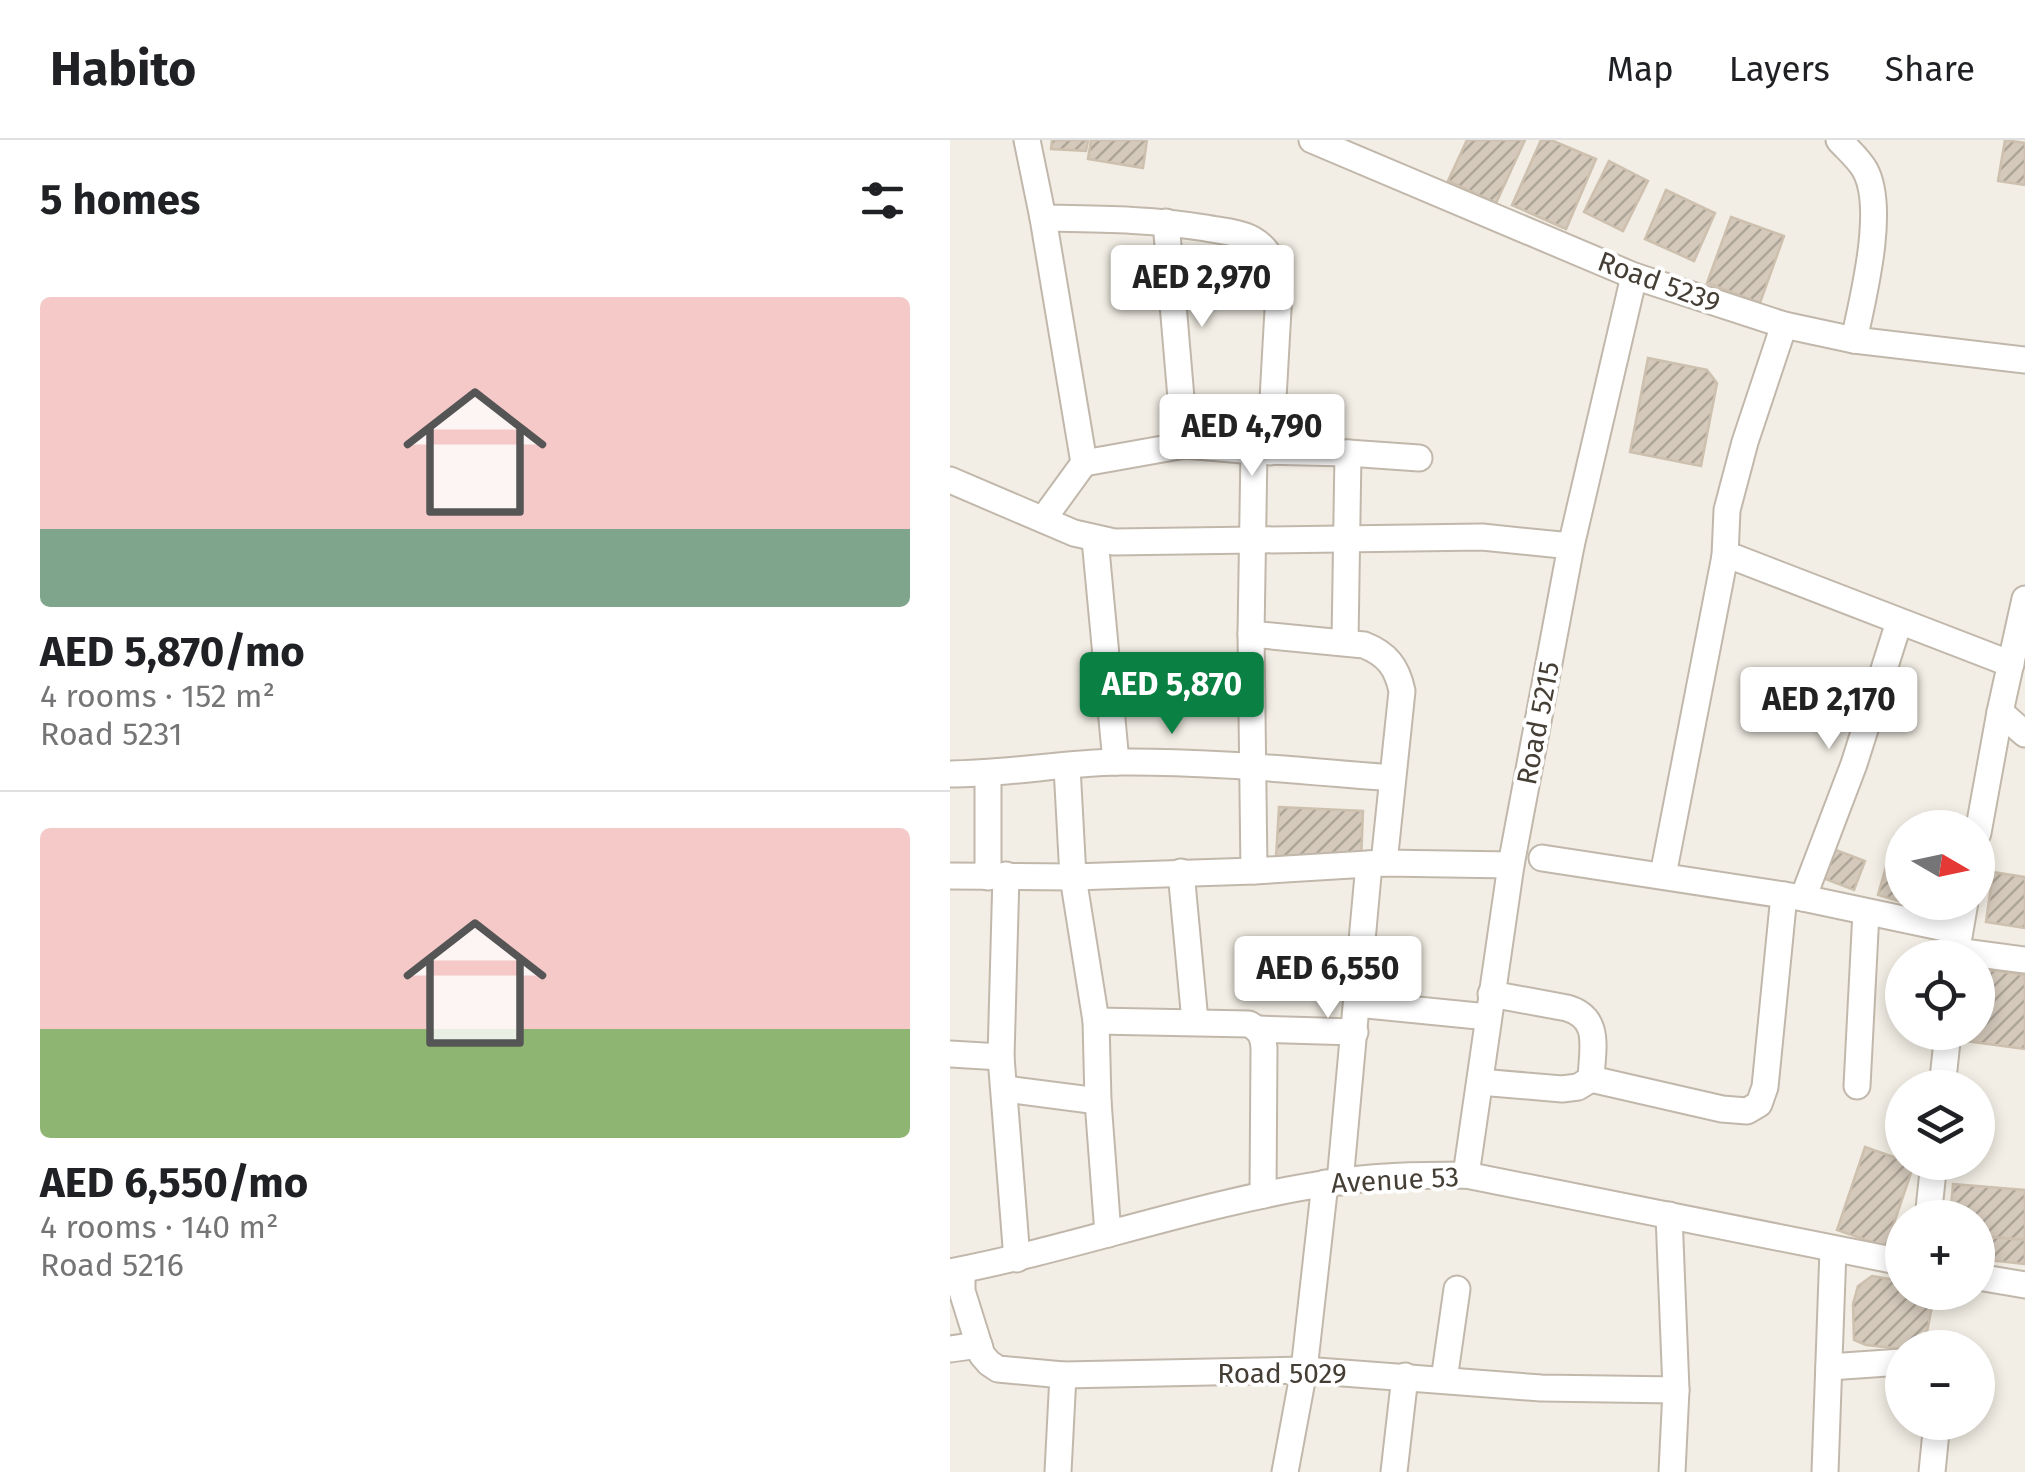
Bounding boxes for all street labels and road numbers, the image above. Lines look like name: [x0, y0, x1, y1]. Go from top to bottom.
street label: Road 5239: [1593, 245, 1725, 319]
street label: Road 5215: [1510, 658, 1566, 788]
street label: Avenue 53: [1330, 1160, 1460, 1200]
street label: Road 5029: [1217, 1357, 1347, 1390]

